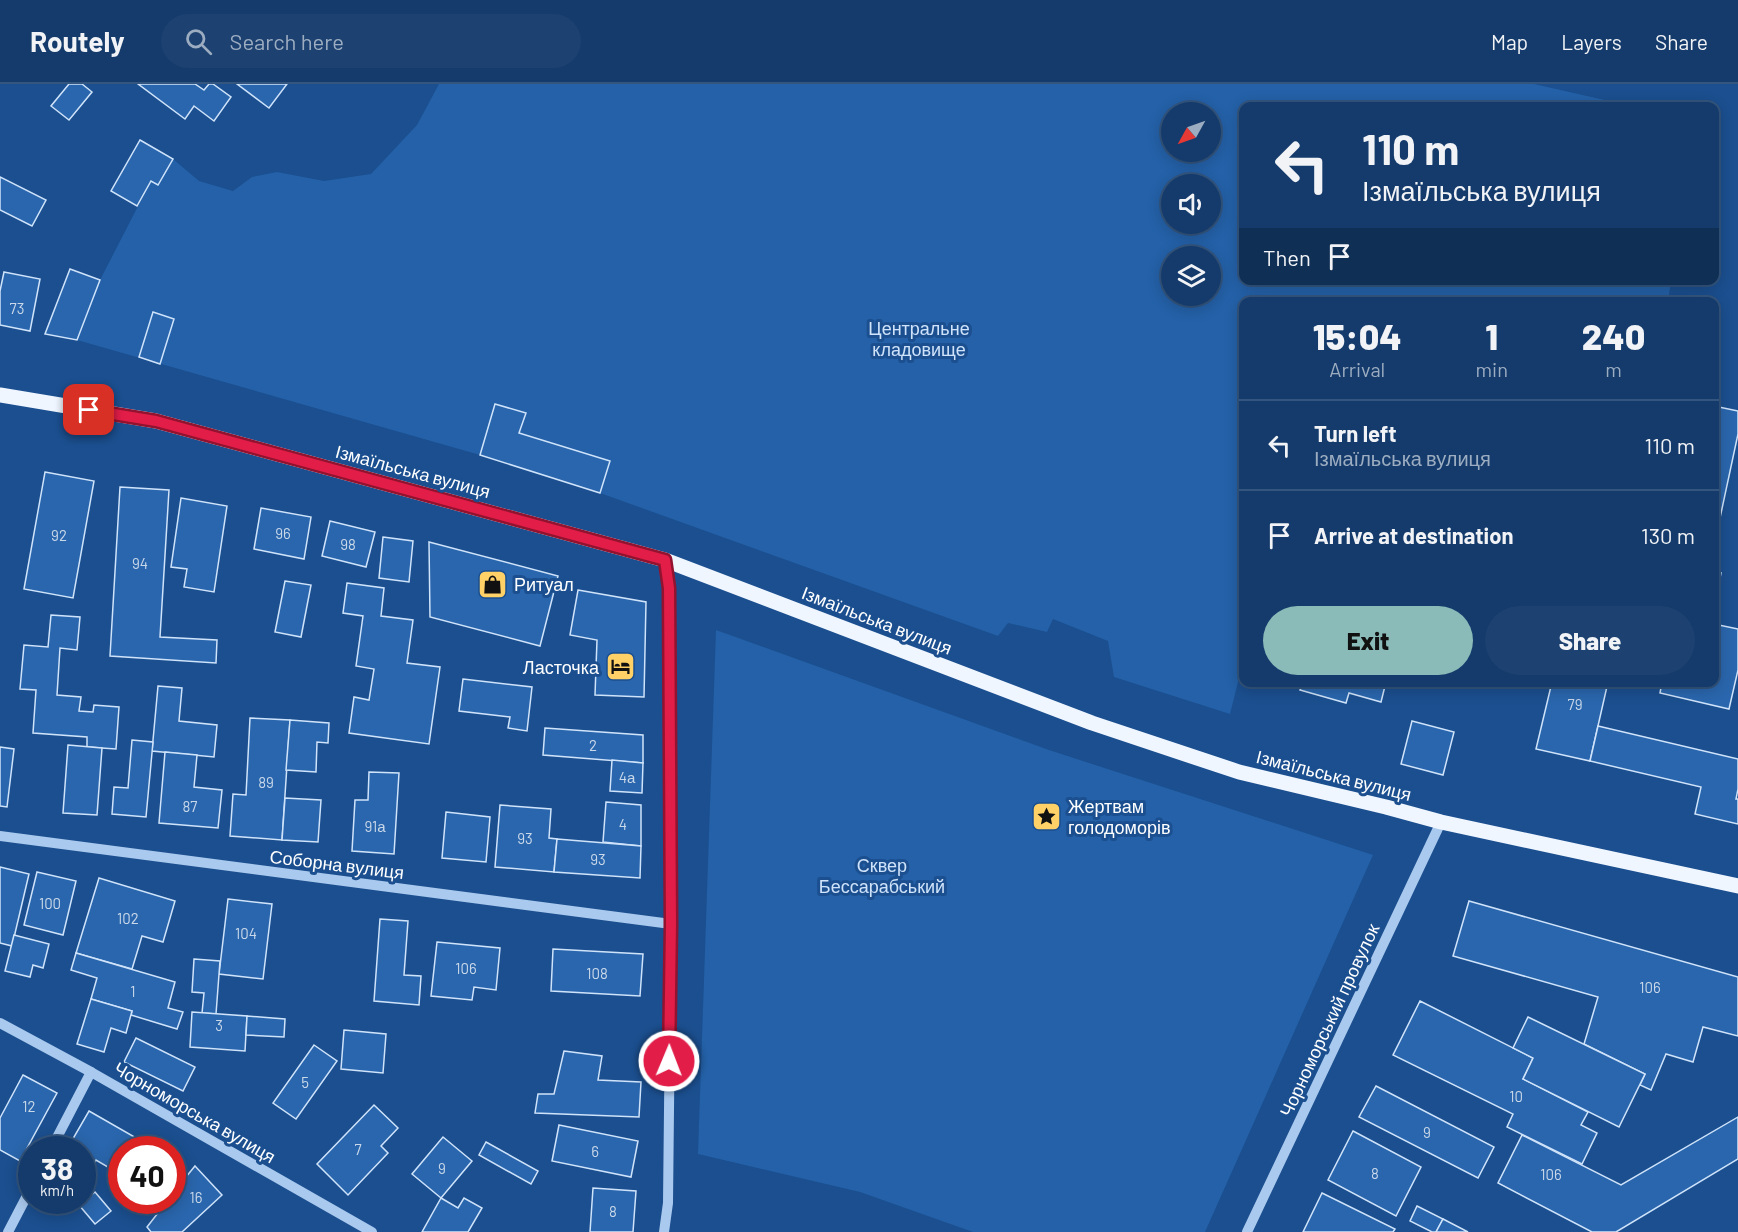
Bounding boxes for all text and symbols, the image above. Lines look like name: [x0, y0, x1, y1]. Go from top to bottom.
search box: [161, 14, 581, 68]
text: Routely: [30, 24, 125, 58]
icon: search: [182, 25, 215, 58]
text: Search here: [230, 28, 344, 54]
text: Map: [1491, 29, 1528, 54]
text: Layers: [1561, 29, 1622, 54]
text: Share: [1655, 29, 1708, 54]
north arrow: [1161, 102, 1221, 162]
map controls: [1161, 102, 1221, 306]
text: 110 m: [1362, 123, 1459, 173]
icon: left: [1263, 126, 1341, 204]
button: sound: [1161, 174, 1221, 234]
text: Ізмаїльська вулиця: [1362, 174, 1601, 206]
icon: arrive: [1323, 240, 1356, 273]
text: Then: [1263, 244, 1311, 270]
button: layers: [1161, 246, 1221, 306]
house number: 73: [10, 299, 24, 317]
text: 15:04: [1313, 314, 1402, 357]
text: 1: [1485, 314, 1498, 357]
text: 240: [1582, 314, 1645, 357]
park label: Центральне кладовище: [868, 317, 970, 360]
text: Arrival: [1329, 357, 1385, 381]
text: min: [1476, 357, 1508, 381]
text: m: [1605, 357, 1622, 381]
pin: [63, 384, 114, 435]
icon: arrive: [72, 393, 105, 426]
text: Turn left: [1314, 420, 1397, 446]
icon: left: [1263, 429, 1296, 462]
text: 110 m: [1645, 432, 1695, 458]
street label: Ізмаїльська вулиця: [333, 440, 493, 502]
text: Ізмаїльська вулиця: [1314, 446, 1491, 470]
icon: arrive: [1263, 519, 1296, 552]
text: Arrive at destination: [1314, 522, 1513, 548]
text: 130 m: [1641, 522, 1695, 548]
house number: 96: [275, 524, 291, 542]
house number: 92: [51, 526, 67, 544]
house number: 98: [340, 535, 356, 553]
house number: 94: [132, 554, 148, 572]
shop icon: Ритуал: [477, 568, 509, 600]
place label: Ритуал: [514, 573, 574, 595]
street label: Ізмаїльська вулиця: [799, 581, 955, 659]
button: Exit: [1263, 606, 1473, 675]
button: Share: [1485, 606, 1695, 675]
hotel icon: Ласточка: [604, 651, 636, 683]
place label: Ласточка: [523, 656, 600, 678]
house number: 79: [1568, 695, 1582, 713]
house number: 2: [589, 736, 597, 754]
street label: Ізмаїльська вулиця: [1254, 745, 1414, 805]
house number: 4а: [619, 768, 636, 786]
house number: 89: [258, 773, 274, 791]
place label: Жертвам голодоморів: [1068, 795, 1171, 838]
house number: 87: [183, 797, 197, 815]
place icon: Жертвам голодоморів: [1031, 800, 1063, 832]
house number: 4: [619, 815, 627, 833]
house number: 91а: [364, 817, 386, 835]
house number: 93: [517, 829, 533, 847]
street label: Соборна вулиця: [269, 845, 405, 883]
house number: 93: [590, 850, 606, 868]
park label: Сквер Бессарабський: [819, 854, 945, 897]
house number: 100: [39, 894, 61, 912]
house number: 102: [117, 909, 139, 927]
street label: Чорноморський провулок: [1275, 920, 1383, 1120]
house number: 104: [235, 924, 257, 942]
house number: 106: [455, 959, 477, 977]
house number: 108: [586, 964, 608, 982]
house number: 106: [1639, 978, 1661, 996]
house number: 1: [130, 982, 136, 1000]
house number: 3: [215, 1016, 223, 1034]
position arrow: [637, 1029, 701, 1093]
street label: Чорноморська вулиця: [110, 1057, 280, 1167]
house number: 5: [301, 1073, 309, 1091]
house number: 10: [1509, 1087, 1523, 1105]
house number: 12: [22, 1097, 36, 1115]
house number: 9: [1423, 1123, 1431, 1141]
speed limit sign: 40: [108, 1136, 186, 1214]
house number: 7: [354, 1140, 362, 1158]
house number: 6: [591, 1142, 599, 1160]
text: 38: [41, 1150, 73, 1186]
house number: 9: [438, 1159, 446, 1177]
house number: 8: [1371, 1164, 1379, 1182]
house number: 106: [1540, 1165, 1562, 1183]
text: km/h: [40, 1181, 74, 1199]
house number: 16: [190, 1188, 202, 1206]
house number: 8: [609, 1202, 617, 1220]

